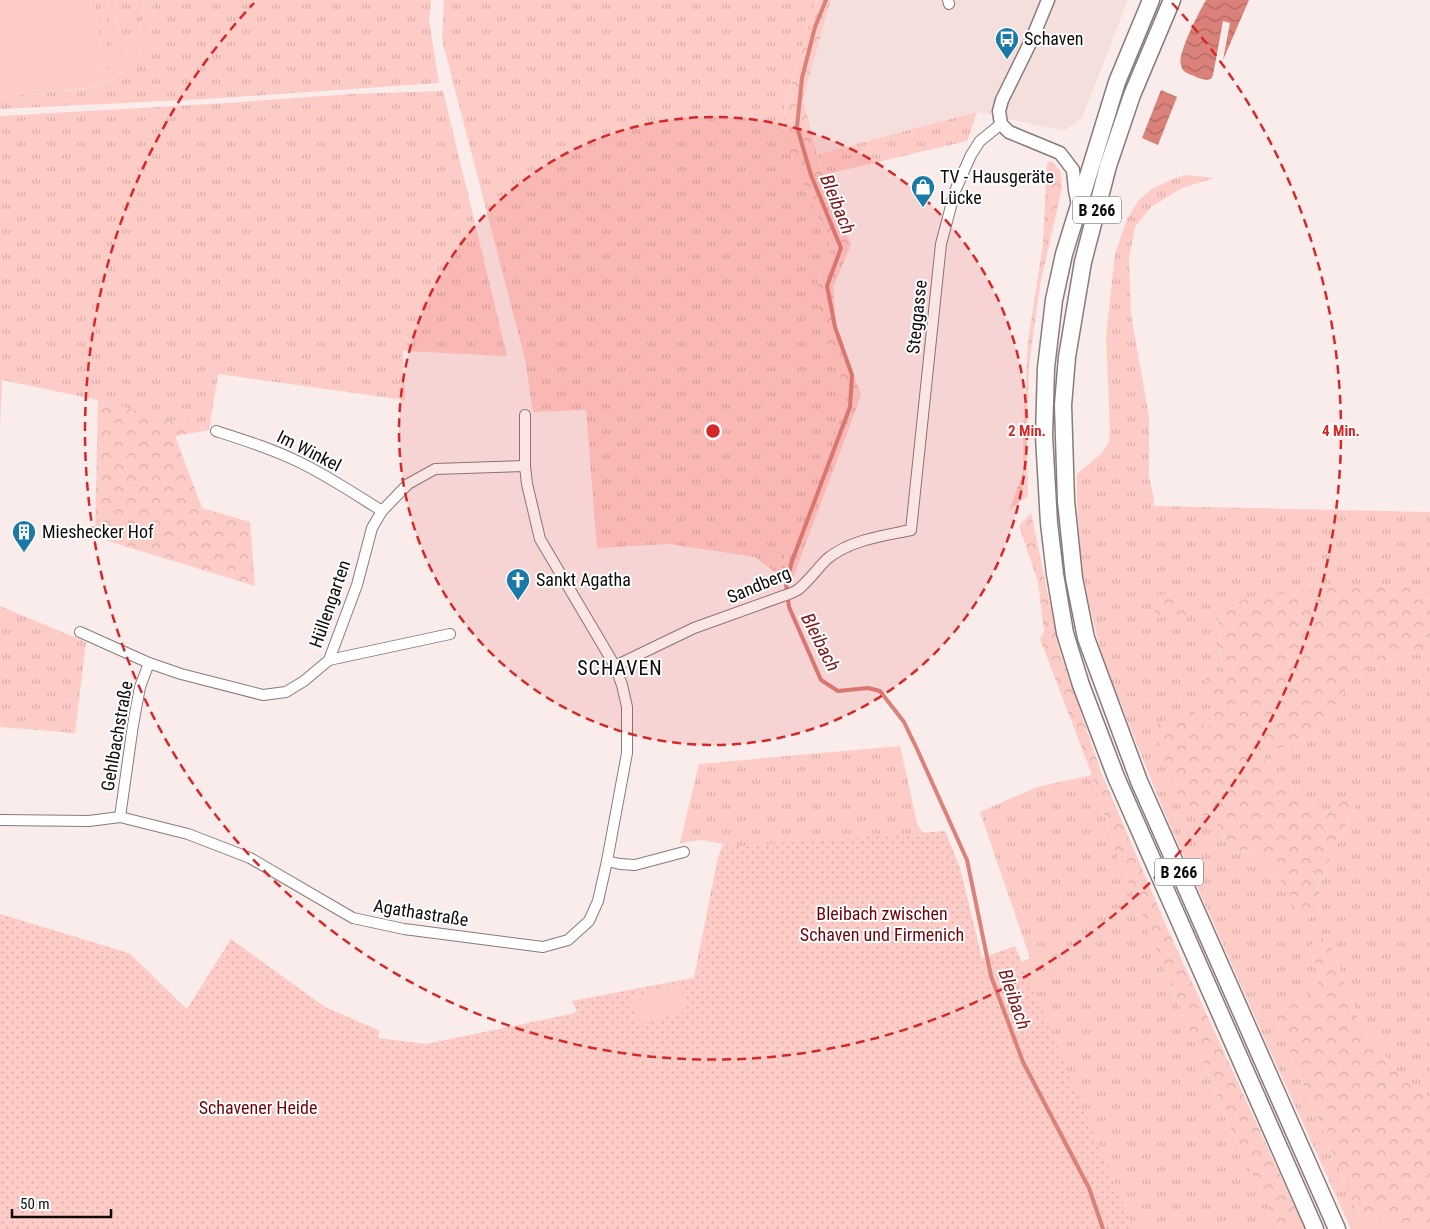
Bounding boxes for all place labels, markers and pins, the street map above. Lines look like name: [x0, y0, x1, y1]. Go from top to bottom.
bus stop icon: Schaven: [994, 26, 1020, 60]
place label: Schaven: [1024, 28, 1084, 49]
place label: TV - Hausgeräte Lücke: [940, 166, 1054, 208]
shop icon: TV - Hausgeräte Lücke: [910, 174, 936, 208]
centre of rings: [704, 422, 722, 440]
building icon: Mieshecker Hof: [11, 519, 37, 553]
place label: Mieshecker Hof: [42, 521, 154, 542]
church icon: Sankt Agatha: [505, 567, 531, 601]
place label: Sankt Agatha: [536, 569, 631, 590]

